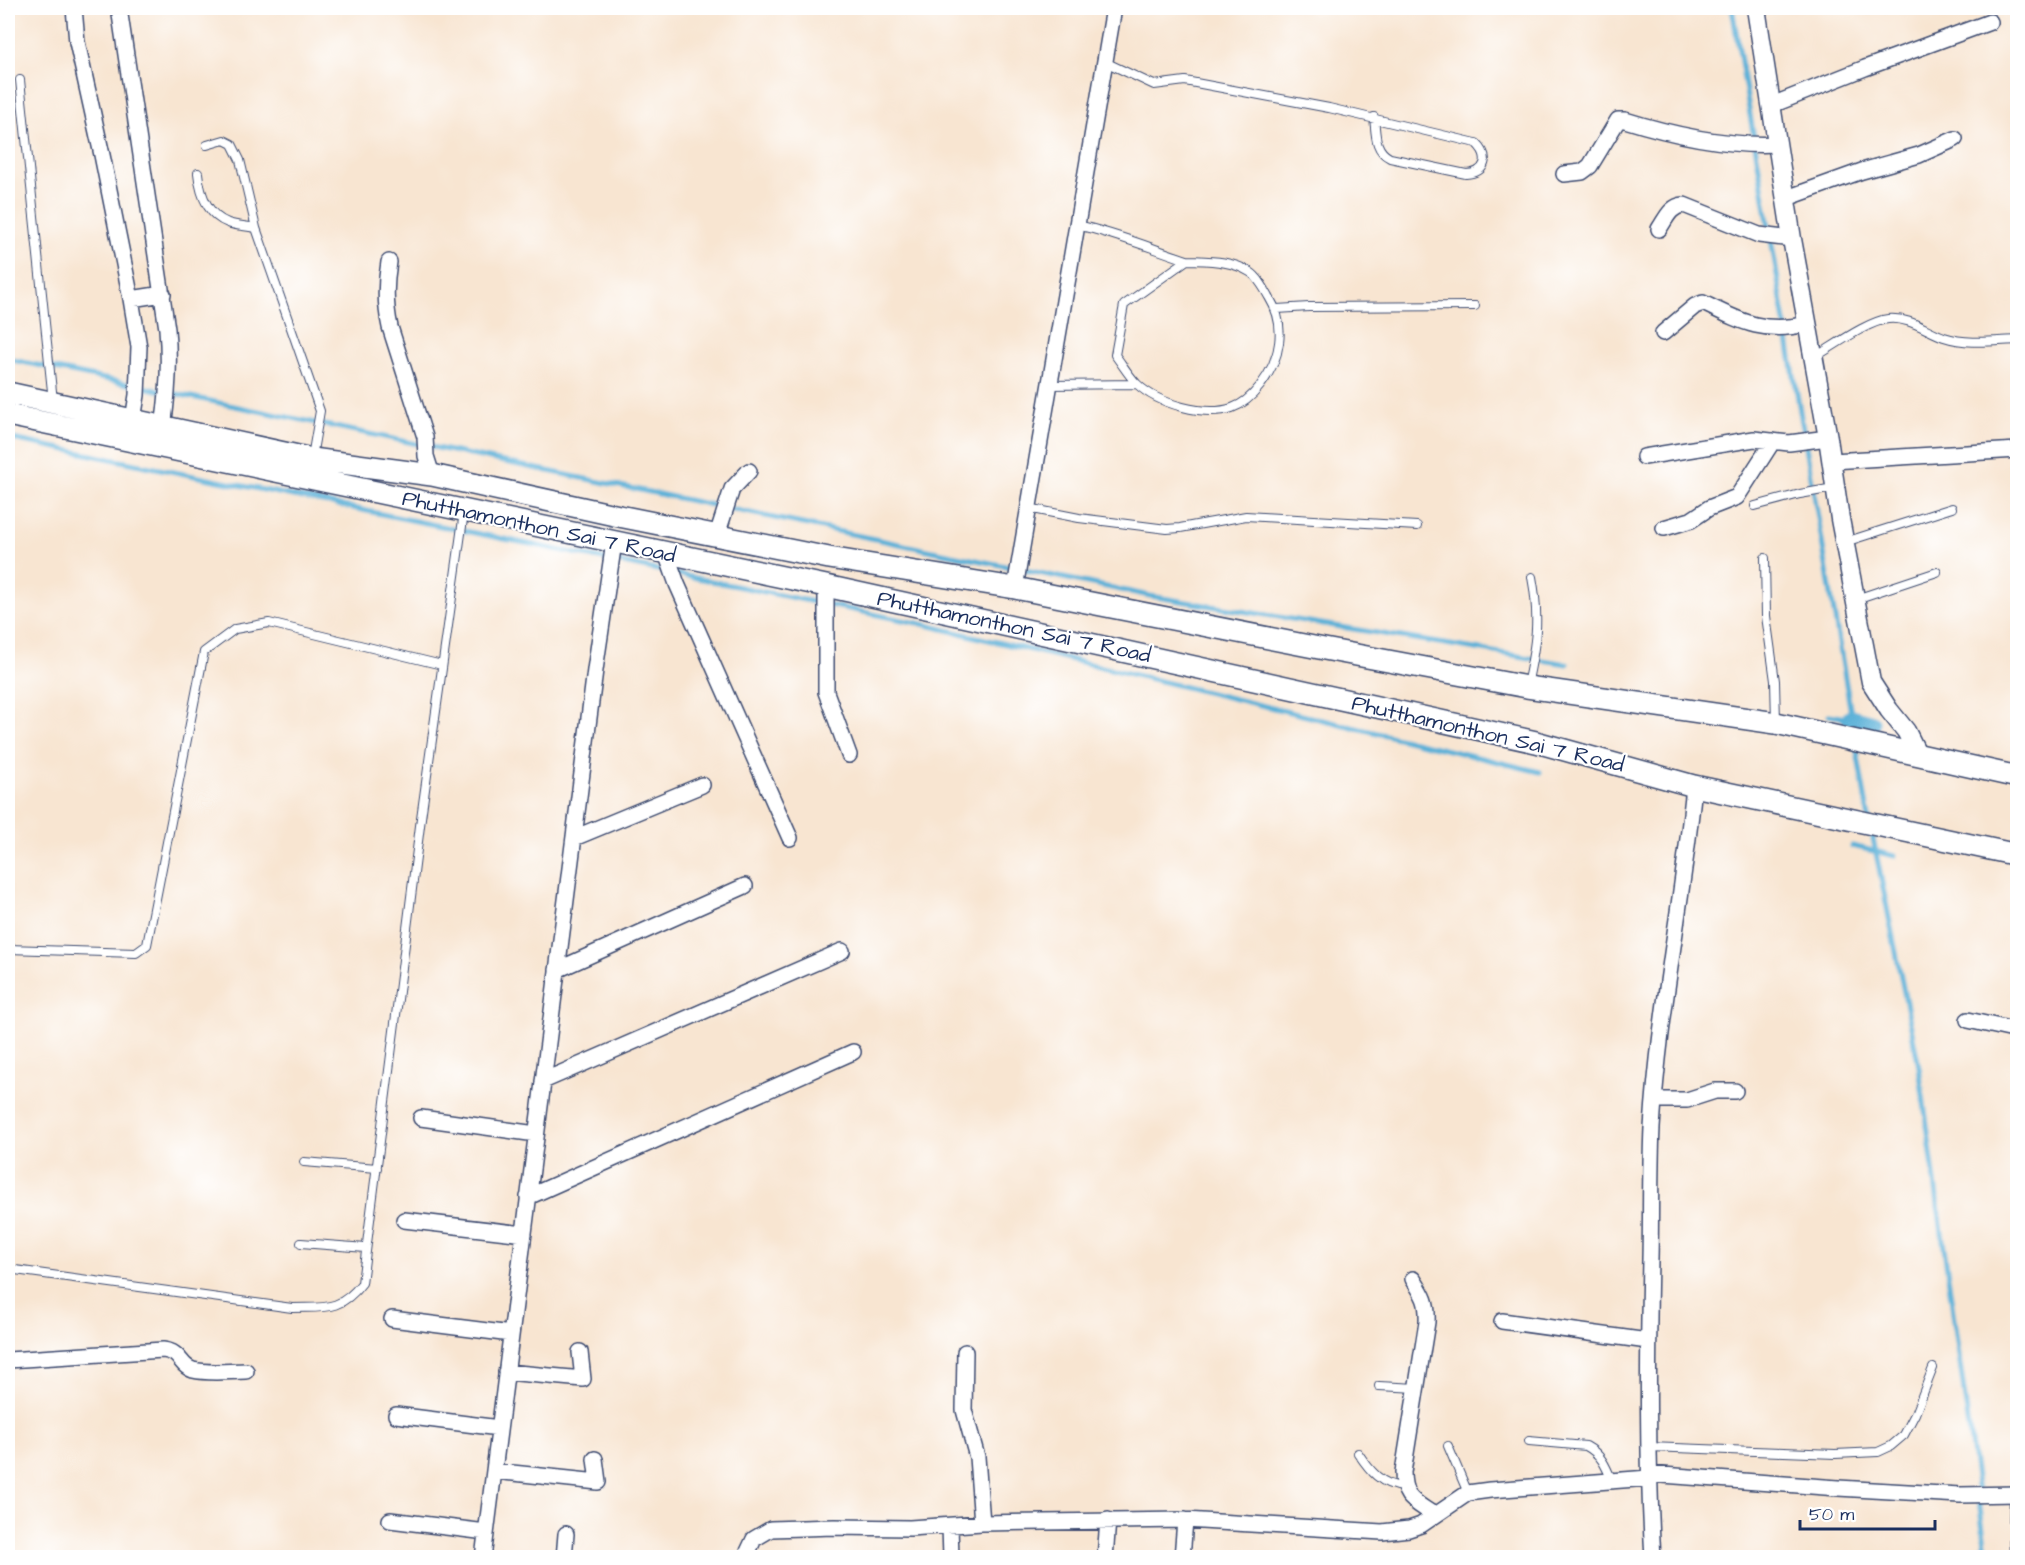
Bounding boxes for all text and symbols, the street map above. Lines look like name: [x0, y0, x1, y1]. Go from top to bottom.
street label: Phutthamonthon Sai 7 Road: [399, 483, 679, 571]
street label: Phutthamonthon Sai 7 Road: [874, 583, 1154, 671]
street label: Phutthamonthon Sai 7 Road: [1349, 688, 1627, 780]
scale bar: [1800, 1493, 1935, 1531]
text: 50 m: [1809, 1502, 1854, 1527]

